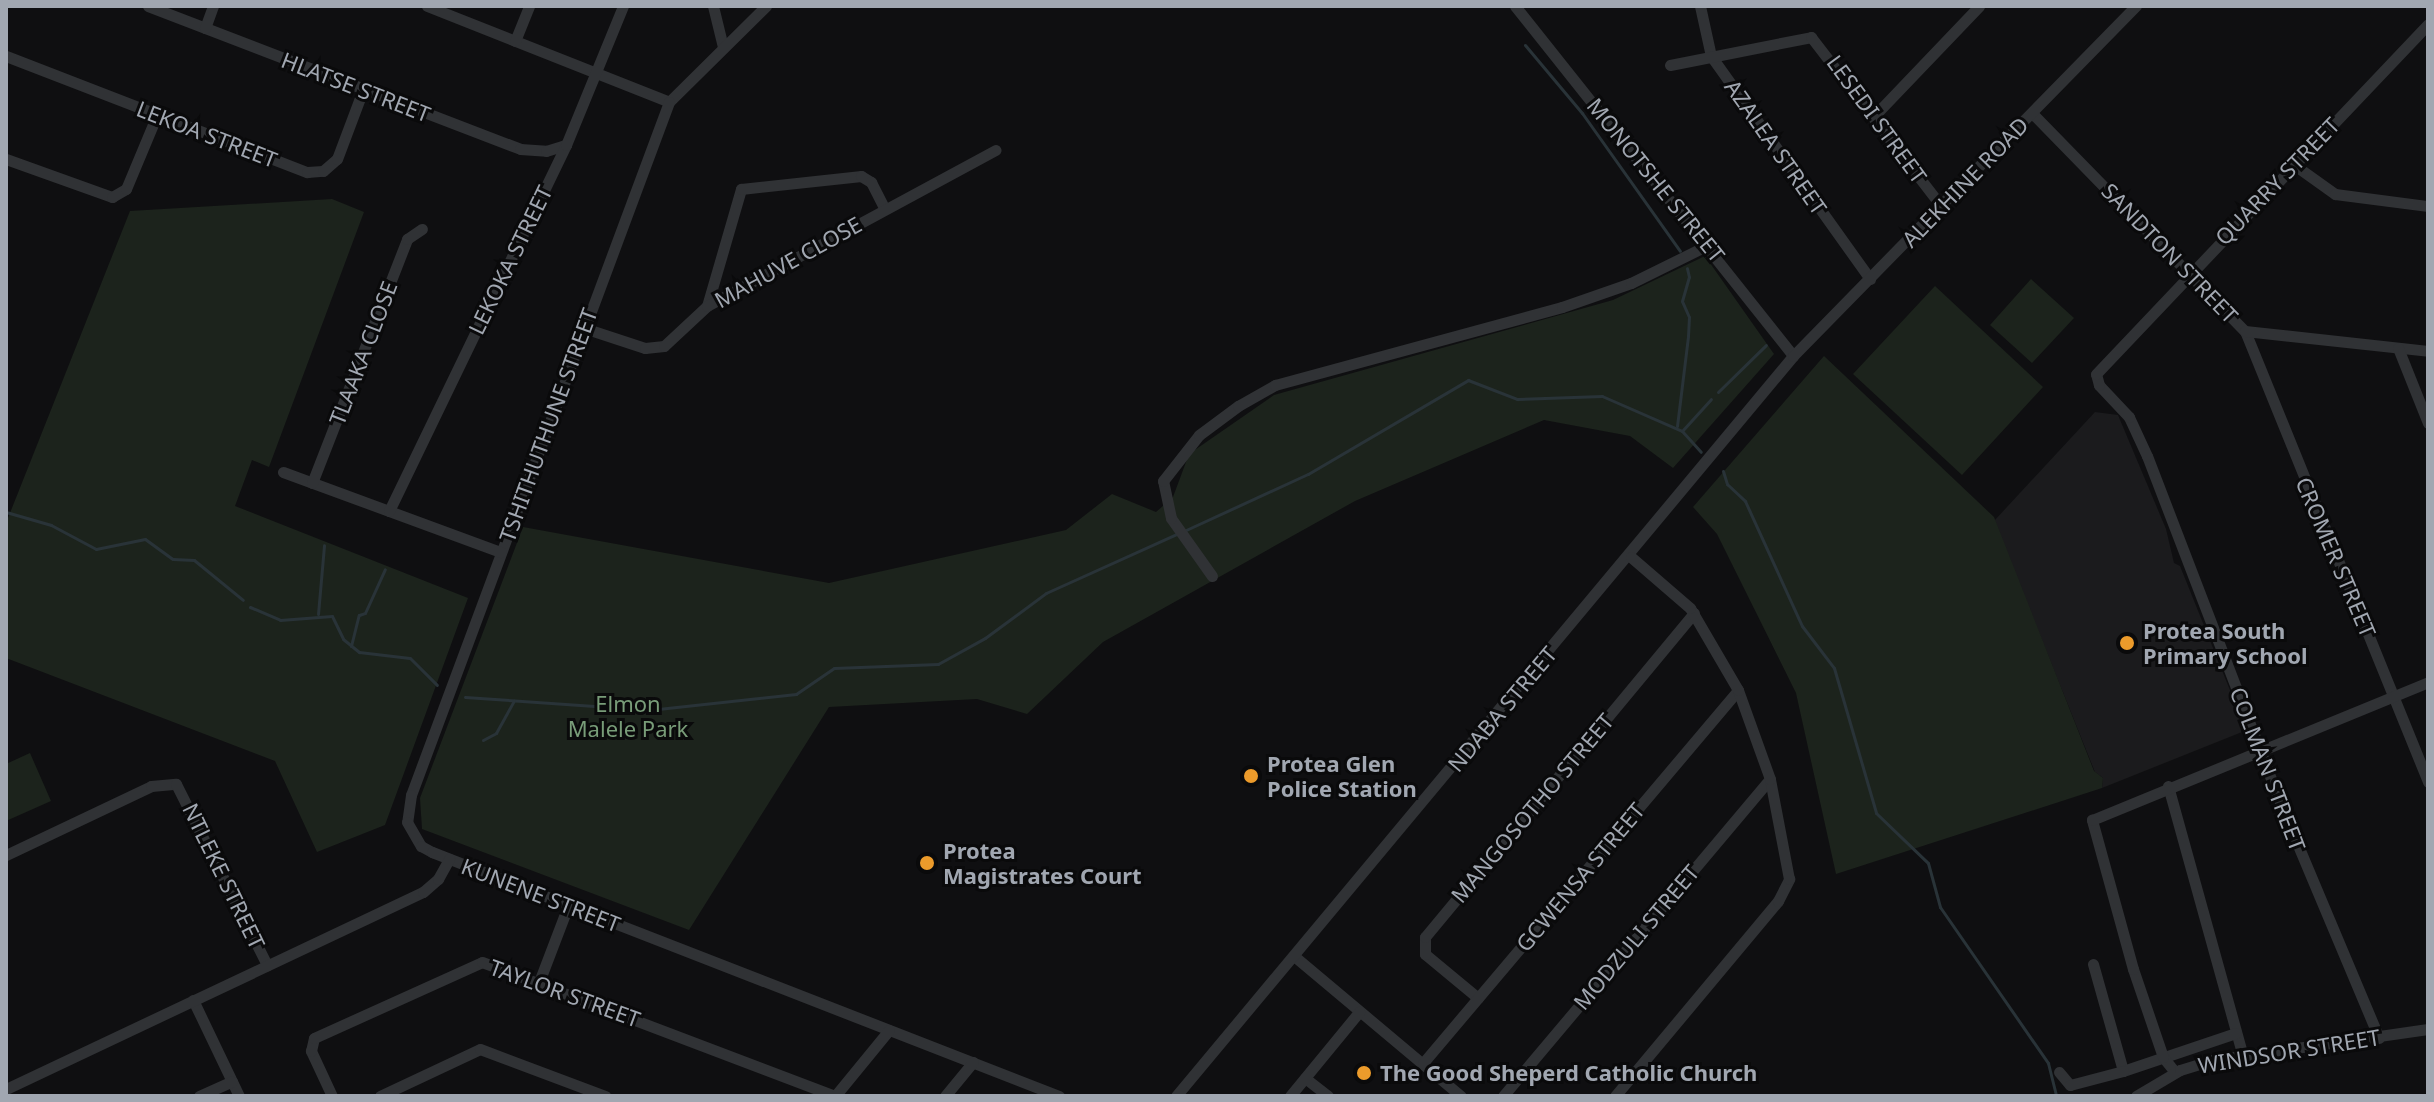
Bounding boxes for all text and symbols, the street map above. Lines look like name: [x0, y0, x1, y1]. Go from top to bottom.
street label: HLATSE STREET: [278, 46, 434, 128]
street label: LESEDI STREET: [1822, 50, 1932, 188]
street label: AZALEA STREET: [1720, 74, 1832, 220]
street label: MONOTSHE STREET: [1582, 93, 1730, 267]
street label: LEKOA STREET: [133, 95, 281, 173]
street label: ALEKHINE ROAD: [1896, 112, 2034, 252]
street label: QUARRY STREET: [2209, 112, 2345, 250]
street label: SANDTON STREET: [2096, 178, 2244, 328]
street label: LEKOKA STREET: [463, 181, 557, 339]
street label: MAHUVE CLOSE: [710, 211, 866, 313]
street label: TLAAKA CLOSE: [323, 277, 403, 429]
street label: TSHITHUTHUNE STREET: [493, 305, 603, 545]
street label: CROMER STREET: [2290, 473, 2382, 641]
place label: Protea South Primary School: [2143, 617, 2308, 668]
marker: Protea South Primary School: [2118, 634, 2136, 652]
street label: NDABA STREET: [1442, 641, 1562, 777]
street label: COLMAN STREET: [2225, 683, 2311, 855]
park label: Elmon Malele Park: [568, 690, 688, 742]
street label: MANGOSOTHO STREET: [1445, 708, 1619, 908]
place label: Protea Glen Police Station: [1267, 750, 1417, 802]
marker: Protea Glen Police Station: [1242, 767, 1260, 785]
street label: GCWENSA STREET: [1510, 797, 1650, 957]
street label: NTLEKE STREET: [177, 799, 271, 953]
place label: Protea Magistrates Court: [943, 837, 1142, 888]
street label: KUNENE STREET: [458, 853, 624, 937]
marker: Protea Magistrates Court: [918, 854, 936, 872]
street label: MODZULI STREET: [1568, 859, 1704, 1015]
street label: TAYLOR STREET: [486, 954, 644, 1032]
street label: WINDSOR STREET: [2196, 1024, 2382, 1078]
place label: The Good Sheperd Catholic Church: [1380, 1060, 1757, 1086]
marker: The Good Sheperd Catholic Church: [1355, 1064, 1373, 1082]

